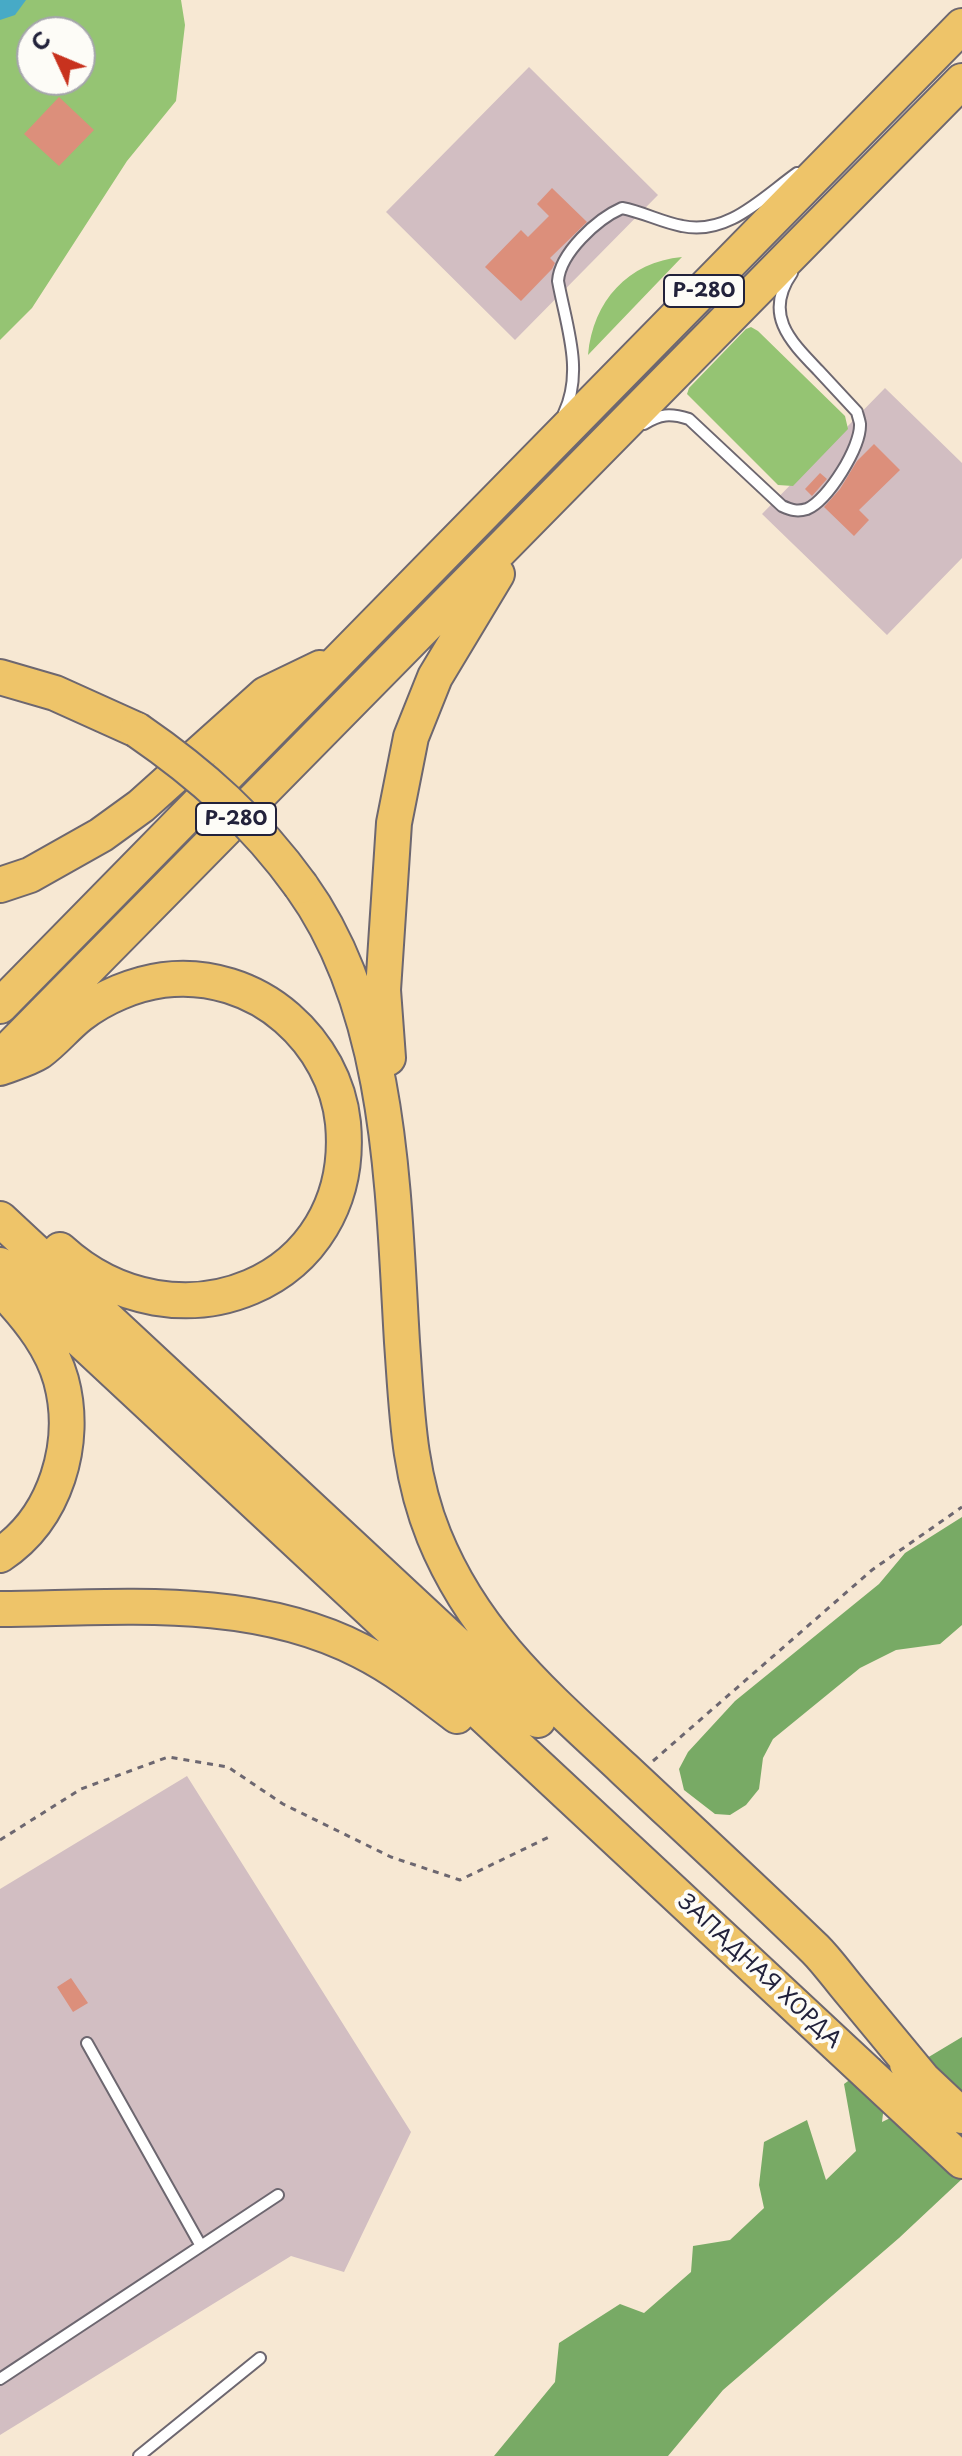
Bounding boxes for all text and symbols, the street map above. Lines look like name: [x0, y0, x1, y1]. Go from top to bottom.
north arrow: [16, 16, 96, 96]
text: С: [22, 23, 57, 58]
road number: Р-280: [664, 275, 744, 307]
road number: Р-280: [196, 803, 276, 835]
street label: ЗАПАДНАЯ ХОРДА: [672, 1889, 846, 2055]

